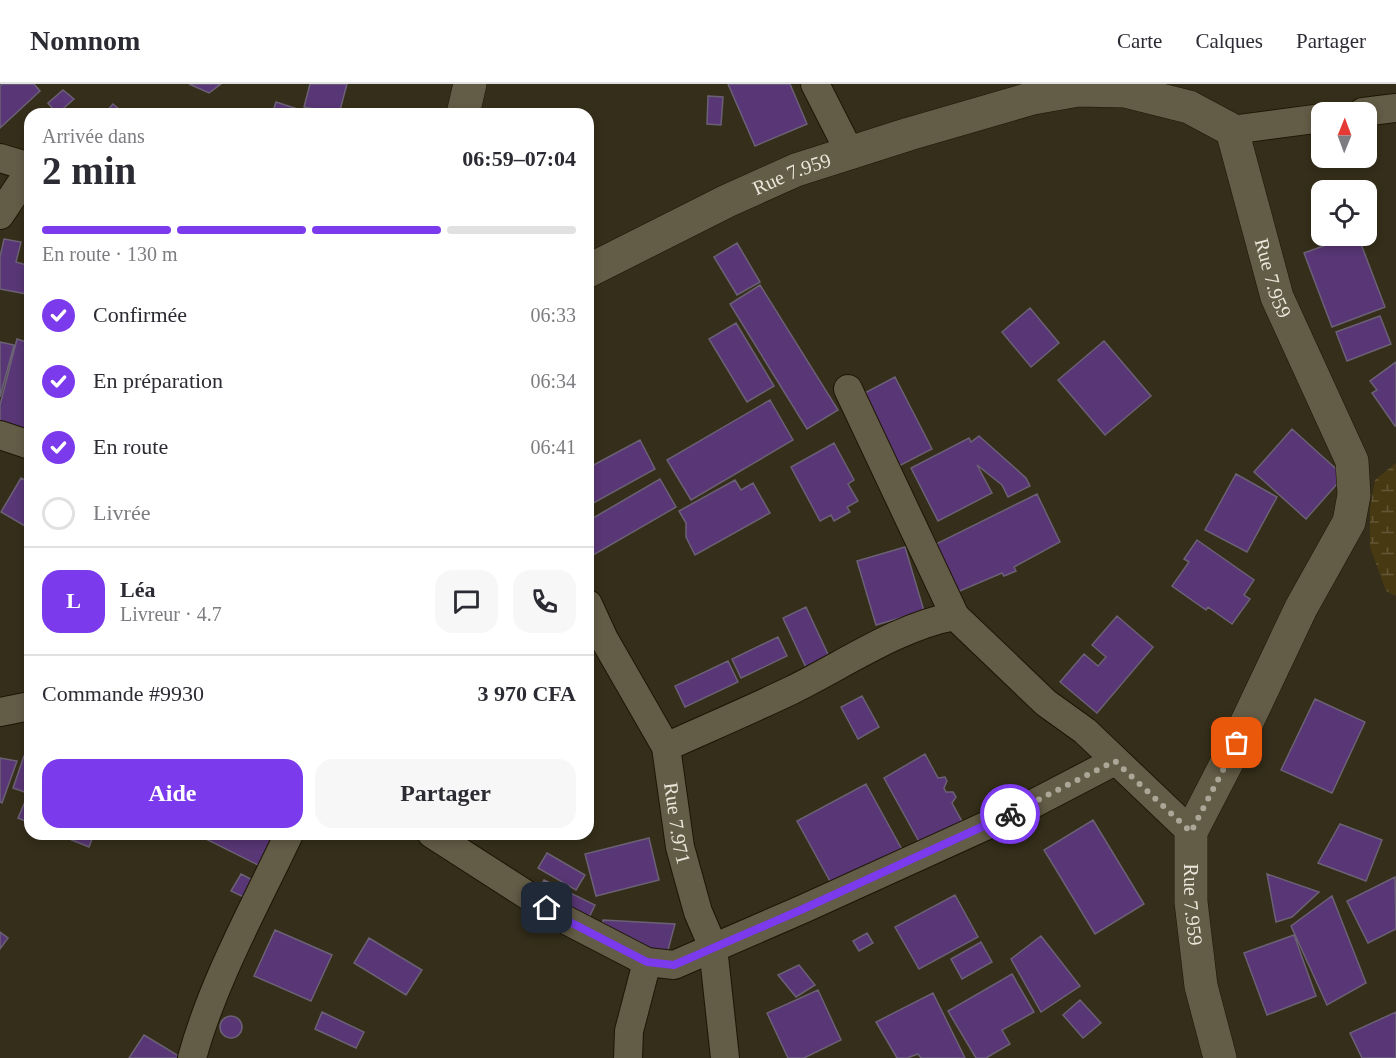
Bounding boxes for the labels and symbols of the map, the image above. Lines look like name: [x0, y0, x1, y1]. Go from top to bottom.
north arrow: [1311, 102, 1377, 168]
street label: Rue 7.959: [749, 149, 833, 199]
street label: Rue 7.959: [1251, 236, 1296, 321]
pin: [1211, 717, 1262, 768]
street label: Rue 7.971: [660, 781, 695, 866]
courier: [980, 784, 1040, 844]
street label: Rue 7.959: [1180, 864, 1207, 947]
pin: [521, 882, 572, 933]

